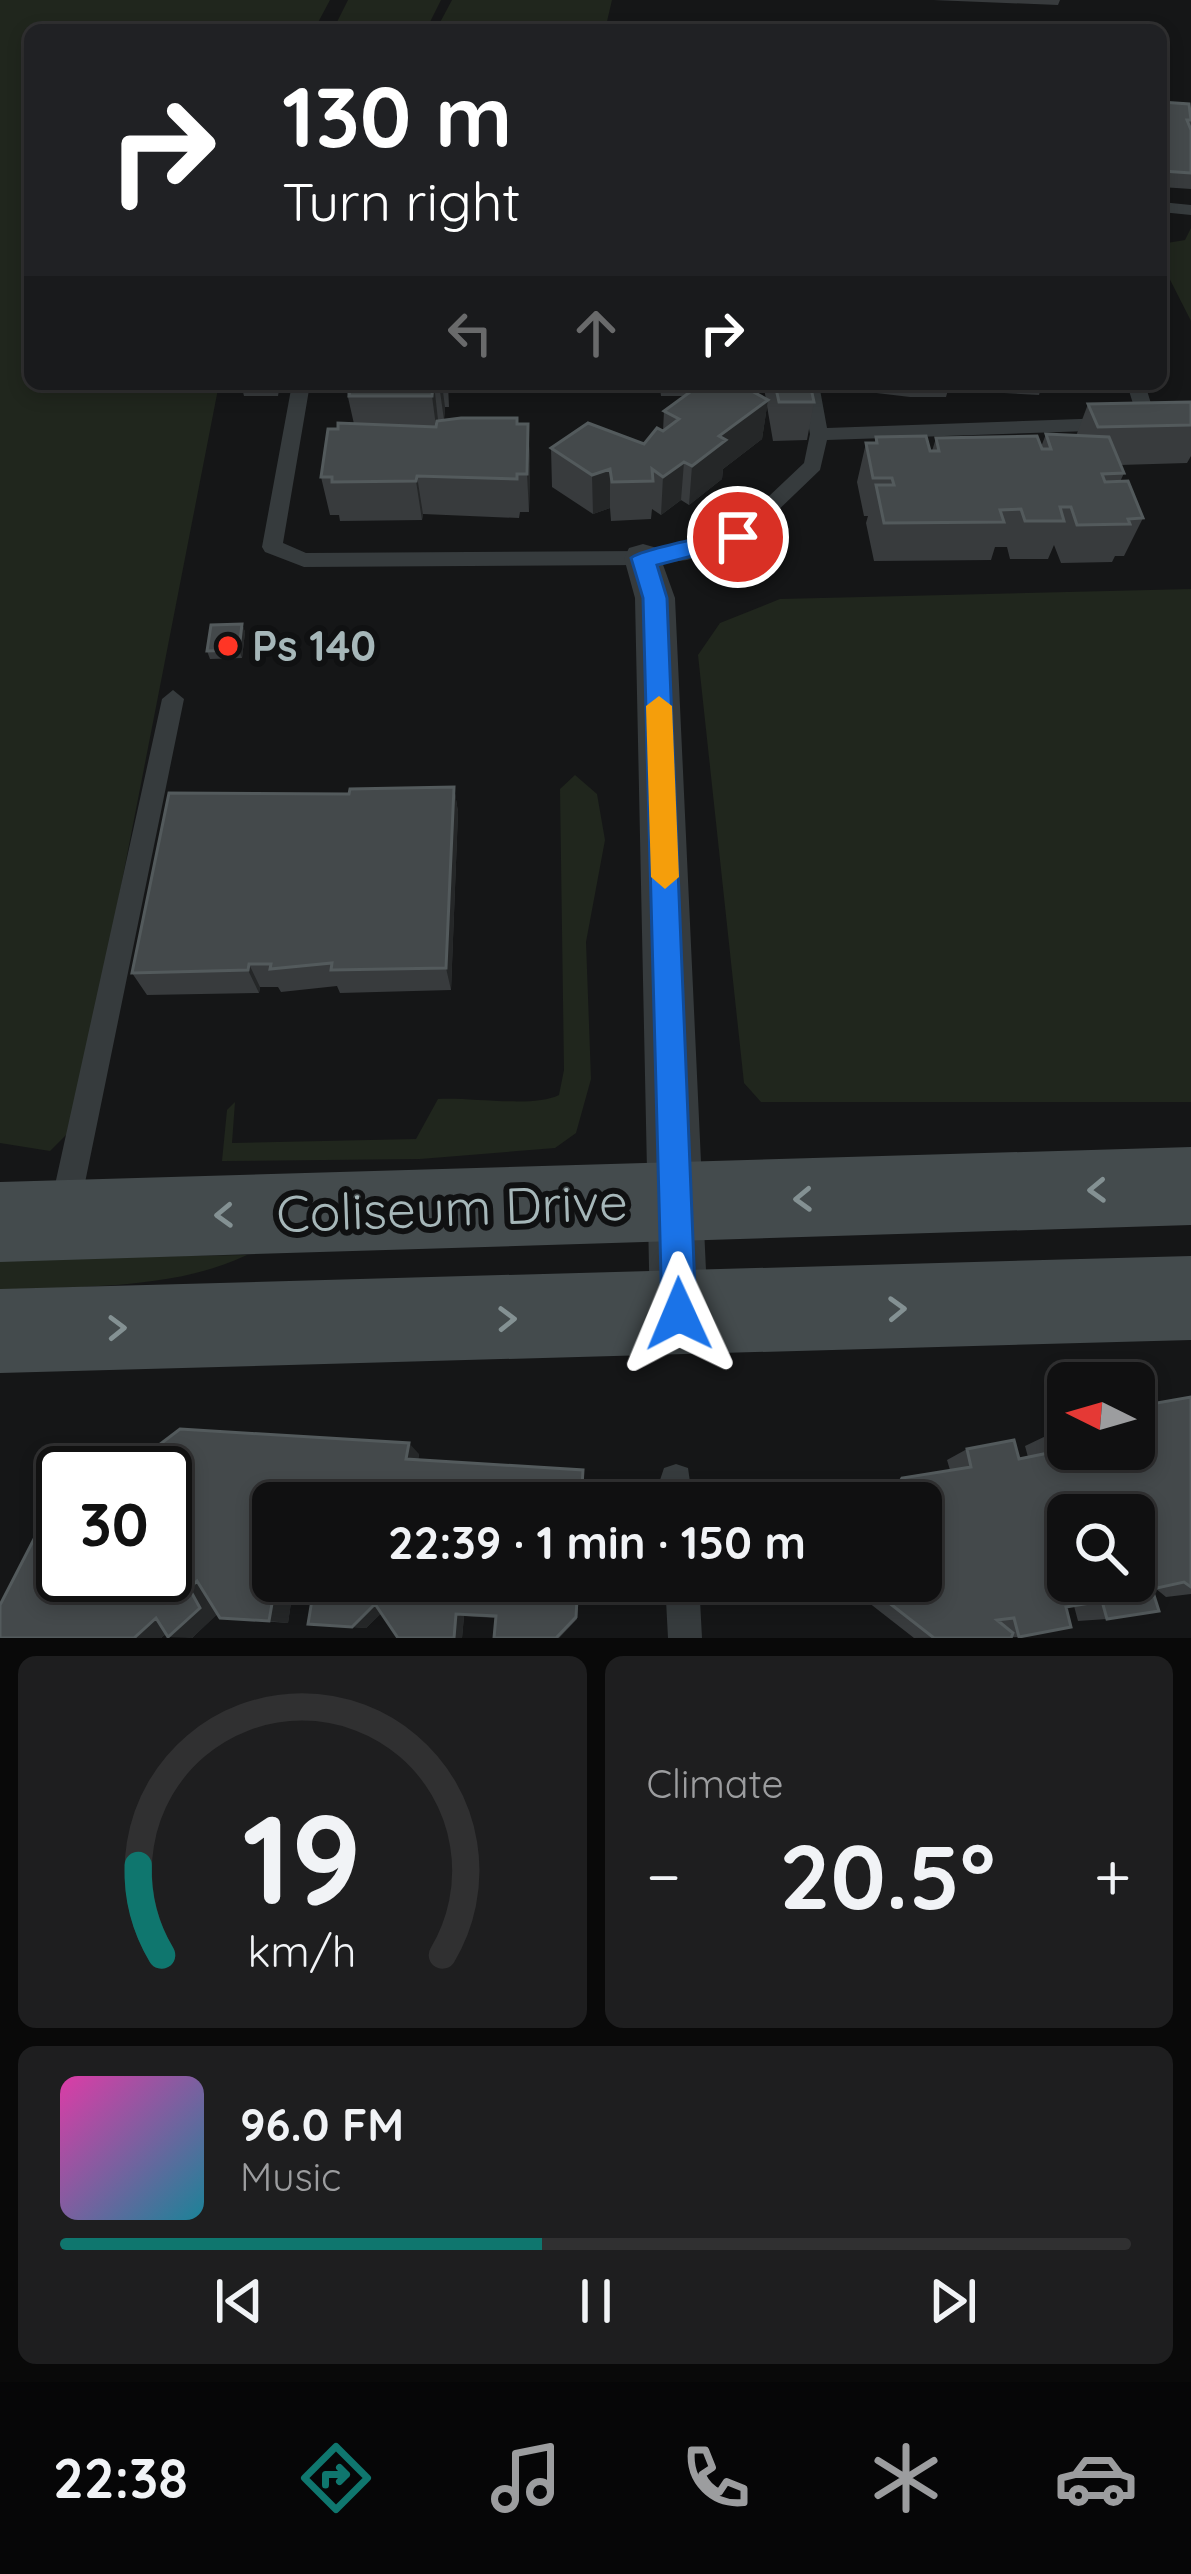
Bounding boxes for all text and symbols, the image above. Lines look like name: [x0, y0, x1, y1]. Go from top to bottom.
text: 130 m: [282, 63, 512, 168]
icon: right: [84, 72, 240, 228]
text: Turn right: [282, 167, 521, 235]
icon: left: [437, 300, 503, 366]
icon: ahead: [563, 300, 629, 366]
icon: right: [689, 300, 755, 366]
pin: [687, 486, 789, 588]
icon: arrive: [705, 504, 771, 570]
place label: Ps 140: [252, 619, 376, 672]
marker: Ps 140: [215, 633, 241, 659]
street label: Coliseum Drive: [275, 1169, 629, 1245]
one-way arrow: [1087, 1177, 1106, 1203]
one-way arrow: [793, 1186, 812, 1212]
one-way arrow: [214, 1202, 233, 1228]
position arrow: [616, 1251, 742, 1377]
one-way arrow: [888, 1296, 907, 1322]
one-way arrow: [498, 1306, 517, 1332]
one-way arrow: [108, 1316, 127, 1342]
north arrow: [1047, 1362, 1155, 1470]
map controls: [1047, 1362, 1155, 1602]
speed limit sign: 30: [36, 1446, 192, 1602]
button: search: [1047, 1494, 1155, 1602]
text: 22:39 · 1 min · 150 m: [388, 1514, 806, 1570]
text: Climate: [647, 1759, 784, 1808]
text: 19: [243, 1779, 362, 1935]
text: 20.5°: [779, 1819, 995, 1932]
text: −: [647, 1834, 681, 1917]
text: +: [1094, 1834, 1131, 1917]
text: km/h: [248, 1924, 357, 1978]
text: 96.0 FM: [240, 2096, 404, 2152]
text: Music: [240, 2152, 341, 2201]
icon: previous: [206, 2268, 272, 2334]
icon: pause: [563, 2268, 629, 2334]
icon: next: [920, 2268, 986, 2334]
icon: directions: [294, 2436, 378, 2520]
icon: music: [484, 2436, 568, 2520]
icon: phone: [674, 2436, 758, 2520]
icon: climate: [864, 2436, 948, 2520]
icon: car: [1054, 2436, 1138, 2520]
text: 22:38: [53, 2444, 188, 2512]

